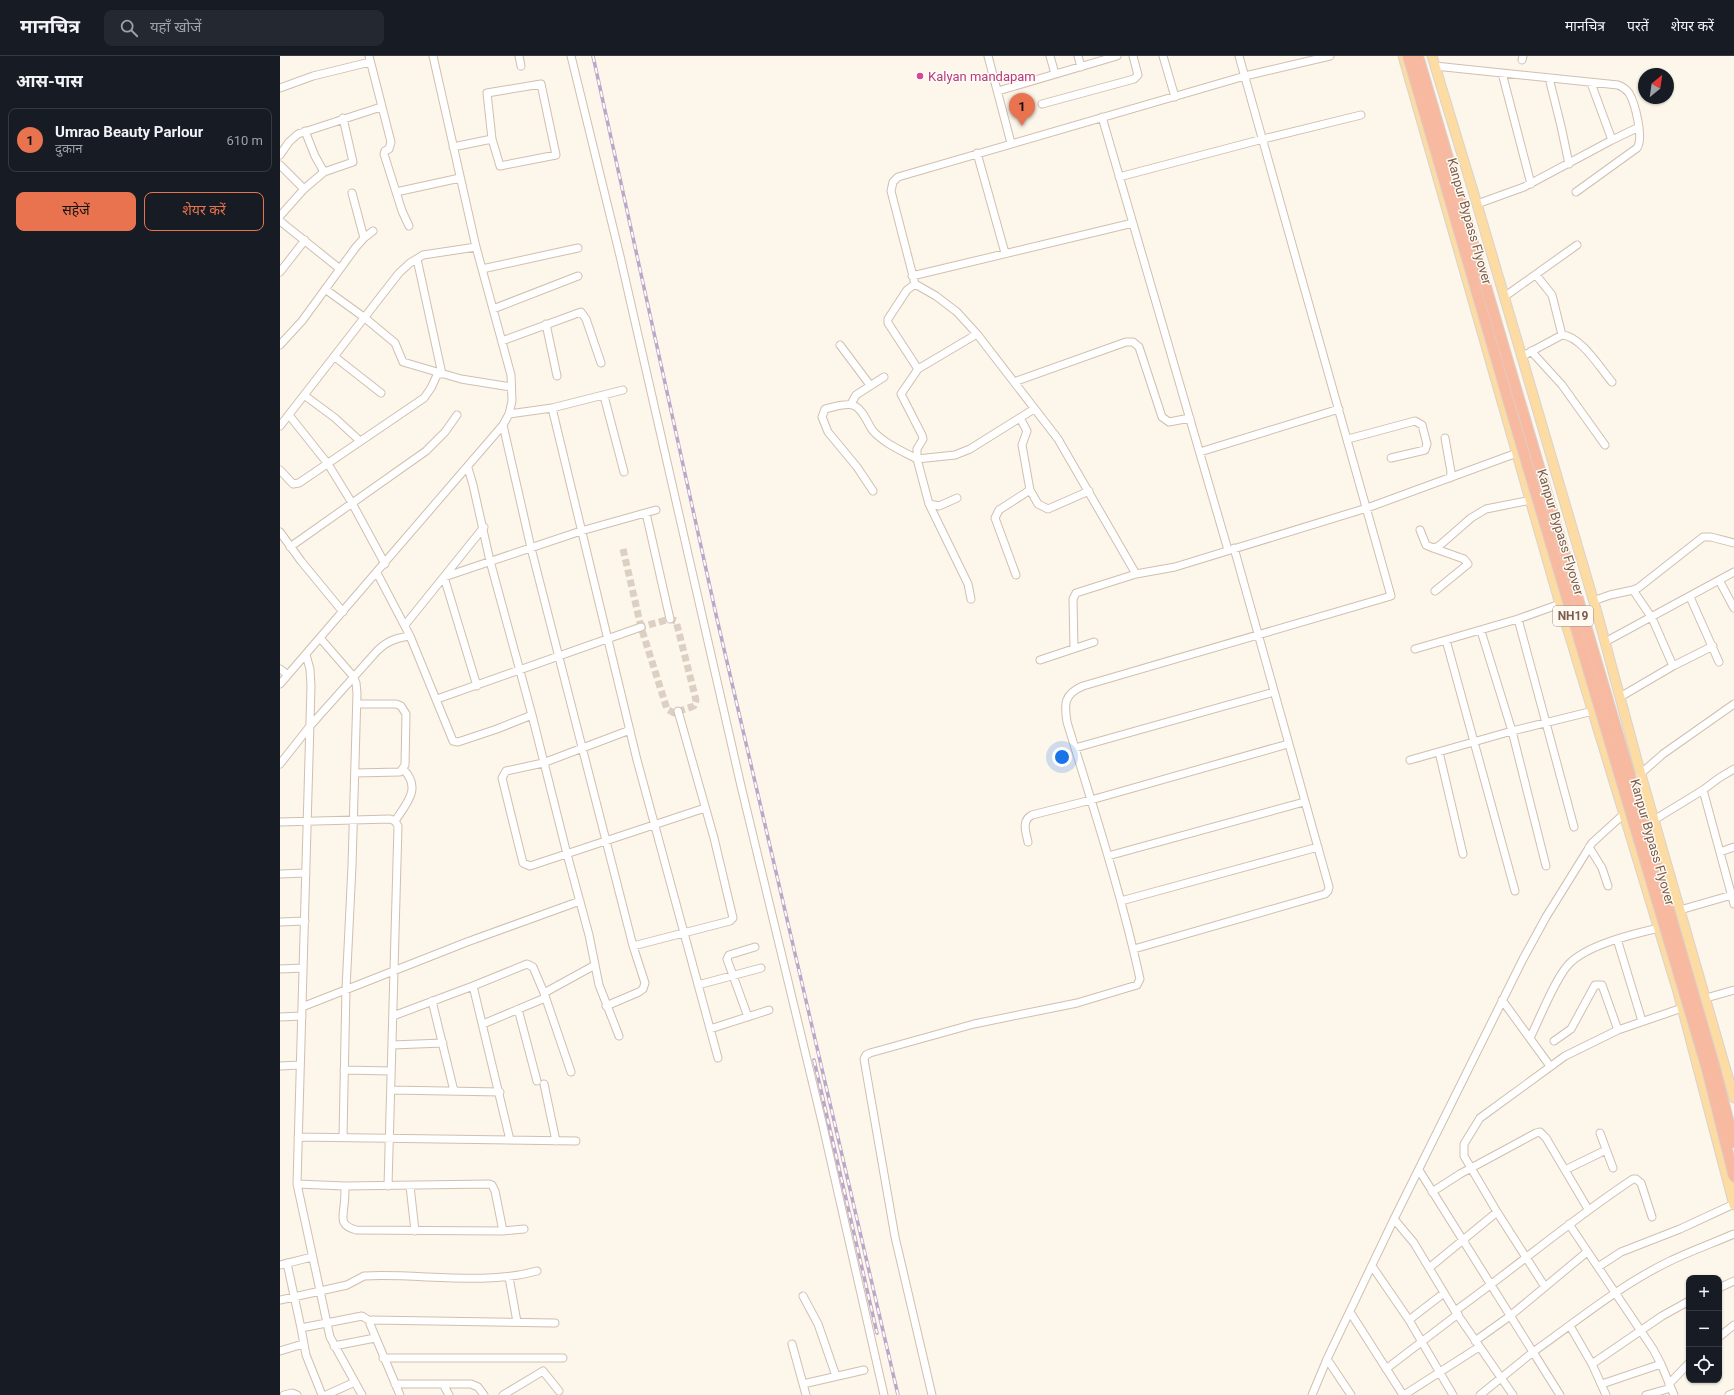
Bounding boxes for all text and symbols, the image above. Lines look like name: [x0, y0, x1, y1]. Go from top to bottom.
search box: [104, 10, 384, 46]
text: मानचित्र: [20, 15, 80, 38]
icon: search: [118, 17, 140, 39]
text: यहाँ खोजें: [150, 18, 201, 36]
text: मानचित्र: [1565, 18, 1605, 34]
text: परतें: [1627, 18, 1649, 34]
text: शेयर करें: [1671, 18, 1714, 34]
north arrow: [1638, 68, 1674, 104]
place label: Kalyan mandapam: [928, 69, 1036, 84]
text: आस-पास: [16, 71, 83, 91]
marker: Kalyan mandapam: [915, 71, 925, 81]
pin: 1: [1009, 93, 1035, 126]
text: Umrao Beauty Parlour: [55, 123, 203, 141]
text: 1: [26, 133, 34, 148]
text: 610 m: [226, 133, 263, 148]
text: दुकान: [55, 141, 82, 156]
street label: Kanpur Bypass Flyover: [1444, 156, 1495, 287]
button: सहेजें: [16, 192, 136, 231]
button: शेयर करें: [144, 192, 264, 231]
street label: Kanpur Bypass Flyover: [1534, 467, 1587, 598]
road number: NH19: [1553, 606, 1593, 626]
your location: [1052, 747, 1072, 767]
street label: Kanpur Bypass Flyover: [1627, 777, 1678, 908]
map controls: [1686, 1275, 1722, 1383]
button: +: [1686, 1275, 1722, 1311]
button: −: [1686, 1311, 1722, 1347]
button: locate: [1686, 1347, 1722, 1383]

